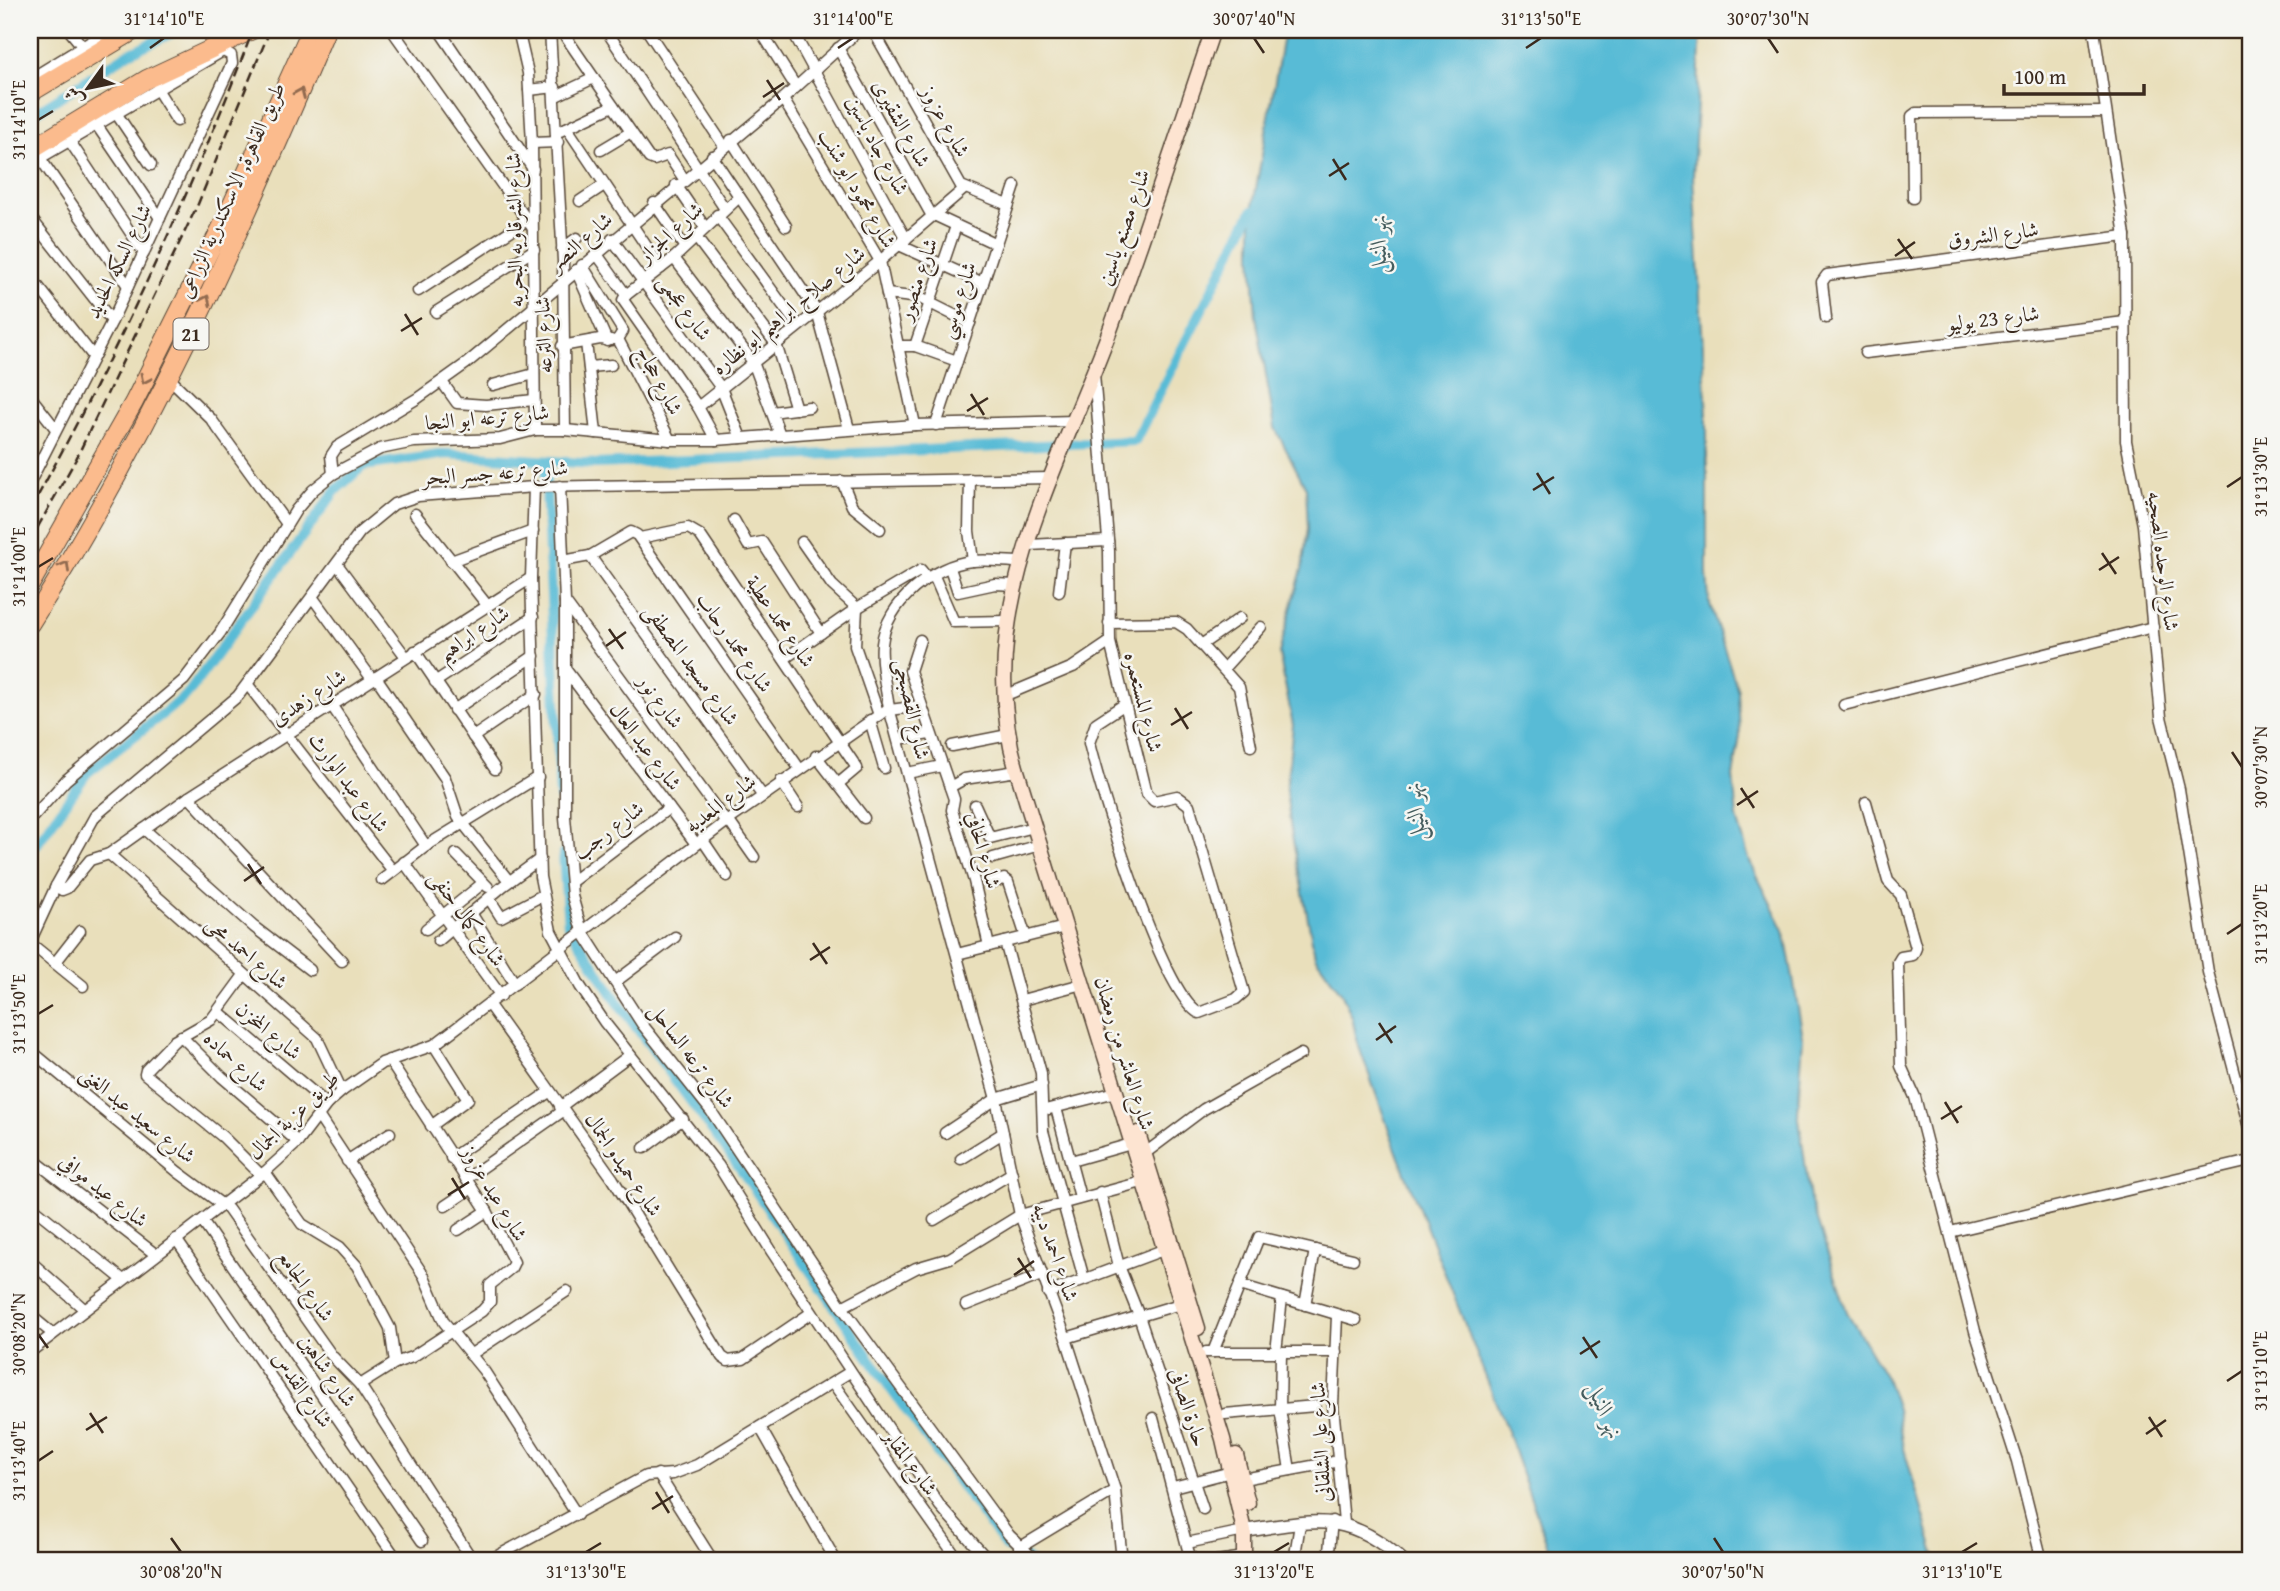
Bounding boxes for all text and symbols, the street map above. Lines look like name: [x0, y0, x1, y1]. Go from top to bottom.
text: 31°14'10"E: [124, 5, 204, 32]
text: 31°14'00"E: [813, 5, 893, 32]
text: 30°07'40"N: [1213, 5, 1296, 32]
text: 31°13'50"E: [1501, 5, 1581, 32]
text: 30°07'30"N: [1727, 5, 1810, 32]
north arrow: [52, 52, 122, 122]
scale bar: [2004, 52, 2144, 96]
text: 100 m: [2014, 61, 2066, 92]
street label: شارع الشقيرى: [862, 73, 939, 174]
street label: طريق القاهرة, الاسكندرية الزراعى: [169, 77, 293, 303]
street label: شارع عزوز: [910, 78, 978, 164]
text: 31°14'10"E: [5, 80, 32, 160]
text: ش: [57, 82, 91, 113]
one-way arrow: [291, 88, 305, 100]
street label: شارع جاد ياسين: [836, 89, 917, 202]
street label: شارع محمود ابو شنب: [809, 122, 905, 255]
street label: شارع الشرقاويه البحريه: [497, 152, 534, 308]
street label: شارع مصنع ياسين: [1089, 165, 1161, 291]
street label: شارع الجزار: [629, 194, 712, 274]
street label: شارع السكه الحديد: [77, 198, 162, 325]
street label: شارع النصر: [539, 204, 621, 281]
street label: شارع الشروق: [1946, 213, 2041, 258]
water label: نهر النيل: [1361, 214, 1395, 274]
street label: شارع منصور: [888, 234, 948, 327]
street label: شارع صلاح ابراهيم ابو نظاره: [704, 238, 876, 387]
street label: شارع موسي: [930, 258, 989, 344]
street label: شارع عجمى: [648, 267, 720, 348]
one-way arrow: [198, 295, 212, 308]
street label: شارع الترعه: [526, 296, 563, 374]
street label: شارع 23 يوليو: [1943, 297, 2042, 342]
road number: 21: [174, 318, 208, 350]
street label: شارع حجاج: [625, 340, 691, 422]
one-way arrow: [140, 372, 154, 384]
street label: شارع ترعه ابو النجا: [424, 396, 551, 441]
text: 31°13'30"E: [2247, 437, 2274, 517]
street label: شارع ترعه جسر البحر: [419, 451, 569, 496]
street label: شارع الوحده الصحيه: [2137, 489, 2188, 633]
text: 31°14'00"E: [5, 527, 32, 607]
one-way arrow: [57, 561, 70, 573]
street label: شارع محمد عطية: [736, 569, 823, 675]
street label: شارع محمد رحاب: [686, 585, 781, 700]
street label: شارع مسجد المصطفى: [635, 596, 747, 733]
street label: شارع ابراهيم: [431, 597, 519, 674]
street label: شارع المستعمره: [1114, 649, 1171, 756]
street label: شارع القصبجى: [884, 656, 939, 763]
street label: شارع زهدى: [264, 661, 354, 736]
street label: شارع نور: [627, 666, 691, 736]
street label: شارع عبد العال: [600, 695, 690, 799]
street label: شارع عبد الوارث: [299, 725, 397, 840]
text: 30°07'30"N: [2247, 725, 2274, 808]
street label: شارع المعديه: [678, 766, 764, 843]
water label: نهر النيل: [1394, 780, 1435, 843]
street label: شارع رجب: [566, 793, 652, 869]
street label: شارع الحافي: [955, 808, 1010, 893]
street label: شارع كمال حنفى: [420, 863, 514, 975]
text: 31°13'20"E: [2247, 884, 2274, 964]
street label: شارع احمد محى: [197, 907, 295, 999]
street label: شارع العاشر من رمضان: [1084, 972, 1163, 1135]
text: 31°13'50"E: [5, 974, 32, 1054]
street label: شارع المخزن: [227, 993, 309, 1069]
street label: شارع ترعه الساحل: [639, 995, 742, 1116]
street label: شارع حماده: [195, 1023, 275, 1101]
street label: شارع سعيد عبد الغنى: [71, 1058, 203, 1173]
street label: طريق عزبة الجمال: [240, 1063, 346, 1167]
street label: شارع حميدو الجمال: [575, 1106, 670, 1224]
street label: شارع عيد عزوز: [450, 1137, 536, 1249]
street label: شارع عيد موافي: [51, 1145, 155, 1237]
street label: شارع احمد ديبه: [1022, 1198, 1087, 1307]
street label: شارع الجامع: [266, 1242, 342, 1330]
text: 30°08'20"N: [5, 1292, 32, 1375]
street label: شارع شاهين: [289, 1327, 365, 1415]
text: 31°13'10"E: [2247, 1331, 2274, 1411]
street label: شارع القدس: [263, 1344, 341, 1436]
street label: حارة الصافى: [1162, 1363, 1216, 1451]
water label: نهر النيل: [1578, 1376, 1633, 1444]
street label: شارع على الشلقانى: [1301, 1381, 1342, 1503]
text: 31°13'40"E: [5, 1421, 32, 1501]
street label: شارع المقابر: [873, 1421, 946, 1504]
text: 30°08'20"N: [140, 1558, 223, 1585]
text: 31°13'30"E: [546, 1558, 626, 1585]
text: 31°13'20"E: [1234, 1558, 1314, 1585]
text: 30°07'50"N: [1682, 1558, 1765, 1585]
text: 31°13'10"E: [1922, 1558, 2002, 1585]

